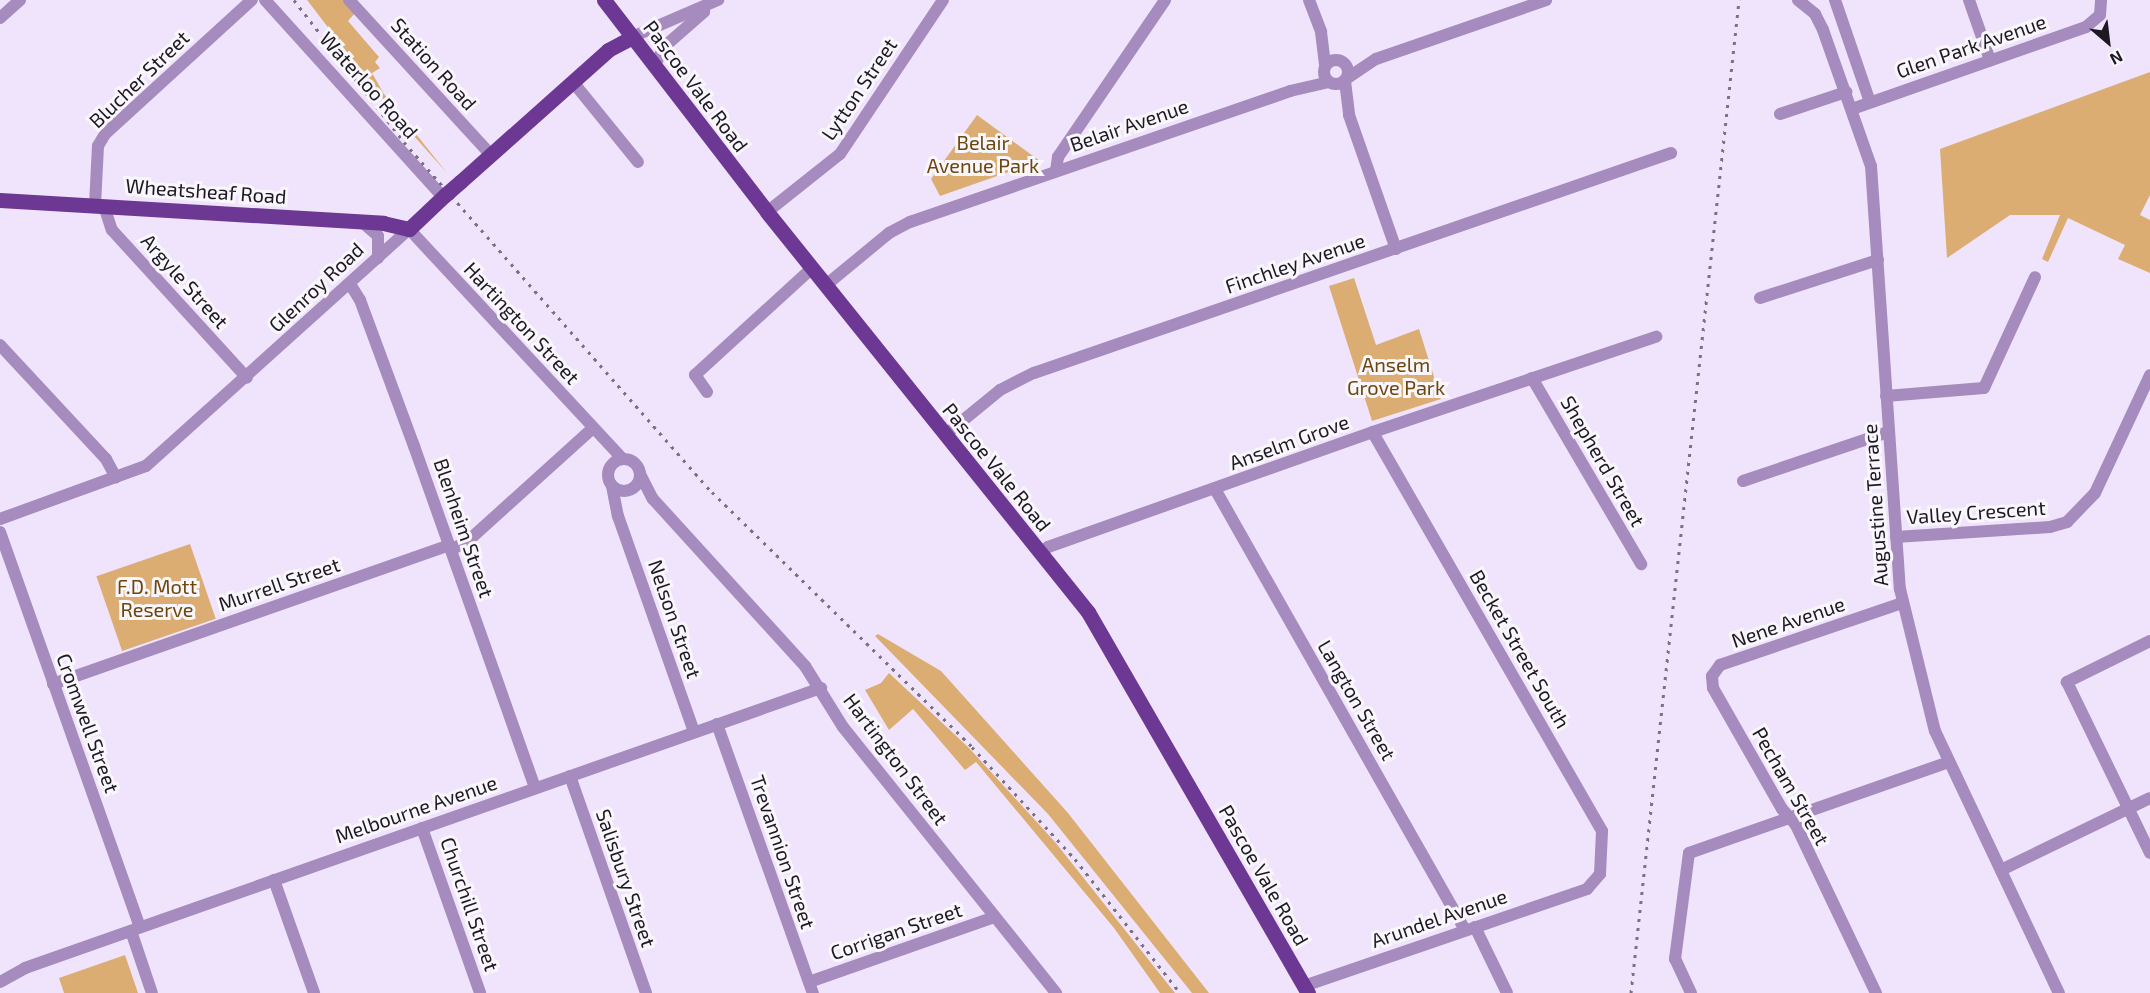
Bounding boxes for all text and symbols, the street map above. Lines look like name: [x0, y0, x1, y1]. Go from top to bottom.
street label: Glen Park Avenue: [1893, 9, 2049, 83]
north arrow: [2078, 12, 2138, 72]
street label: Station Road: [386, 13, 482, 115]
street label: Pascoe Vale Road: [639, 15, 753, 157]
street label: Blucher Street: [84, 25, 194, 133]
street label: Waterloo Road: [315, 27, 423, 143]
street label: Lytton Street: [816, 33, 902, 145]
text: N: [2107, 47, 2126, 69]
street label: Belair Avenue: [1066, 93, 1192, 157]
park label: Belair Avenue Park: [927, 130, 1039, 177]
street label: Wheatsheaf Road: [125, 173, 287, 209]
street label: Finchley Avenue: [1221, 228, 1369, 298]
street label: Argyle Street: [136, 229, 234, 333]
street label: Glenroy Road: [264, 237, 368, 337]
street label: Hartington Street: [459, 257, 585, 389]
park label: Anselm Grove Park: [1347, 352, 1445, 399]
street label: Shepherd Street: [1556, 391, 1650, 531]
street label: Pascoe Vale Road: [938, 398, 1056, 536]
street label: Anselm Grove: [1226, 409, 1352, 475]
street label: Augustine Terrace: [1857, 423, 1893, 587]
street label: Blenheim Street: [429, 455, 499, 601]
street label: Valley Crescent: [1905, 495, 2047, 529]
street label: Murrell Street: [215, 552, 343, 616]
street label: Nelson Street: [643, 556, 707, 682]
street label: Becket Street South: [1465, 566, 1575, 732]
park label: F.D. Mott Reserve: [117, 574, 197, 621]
street label: Nene Avenue: [1728, 591, 1848, 653]
street label: Langton Street: [1313, 636, 1401, 764]
street label: Cromwell Street: [52, 650, 124, 796]
street label: Hartington Street: [839, 689, 953, 829]
street label: Pecham Street: [1748, 723, 1834, 849]
street label: Melbourne Avenue: [332, 770, 500, 848]
street label: Trevannion Street: [745, 772, 821, 932]
street label: Pascoe Vale Road: [1214, 800, 1314, 950]
street label: Salisbury Street: [591, 806, 661, 950]
street label: Churchill Street: [436, 834, 504, 974]
street label: Arundel Avenue: [1367, 883, 1511, 953]
street label: Corrigan Street: [827, 897, 965, 965]

